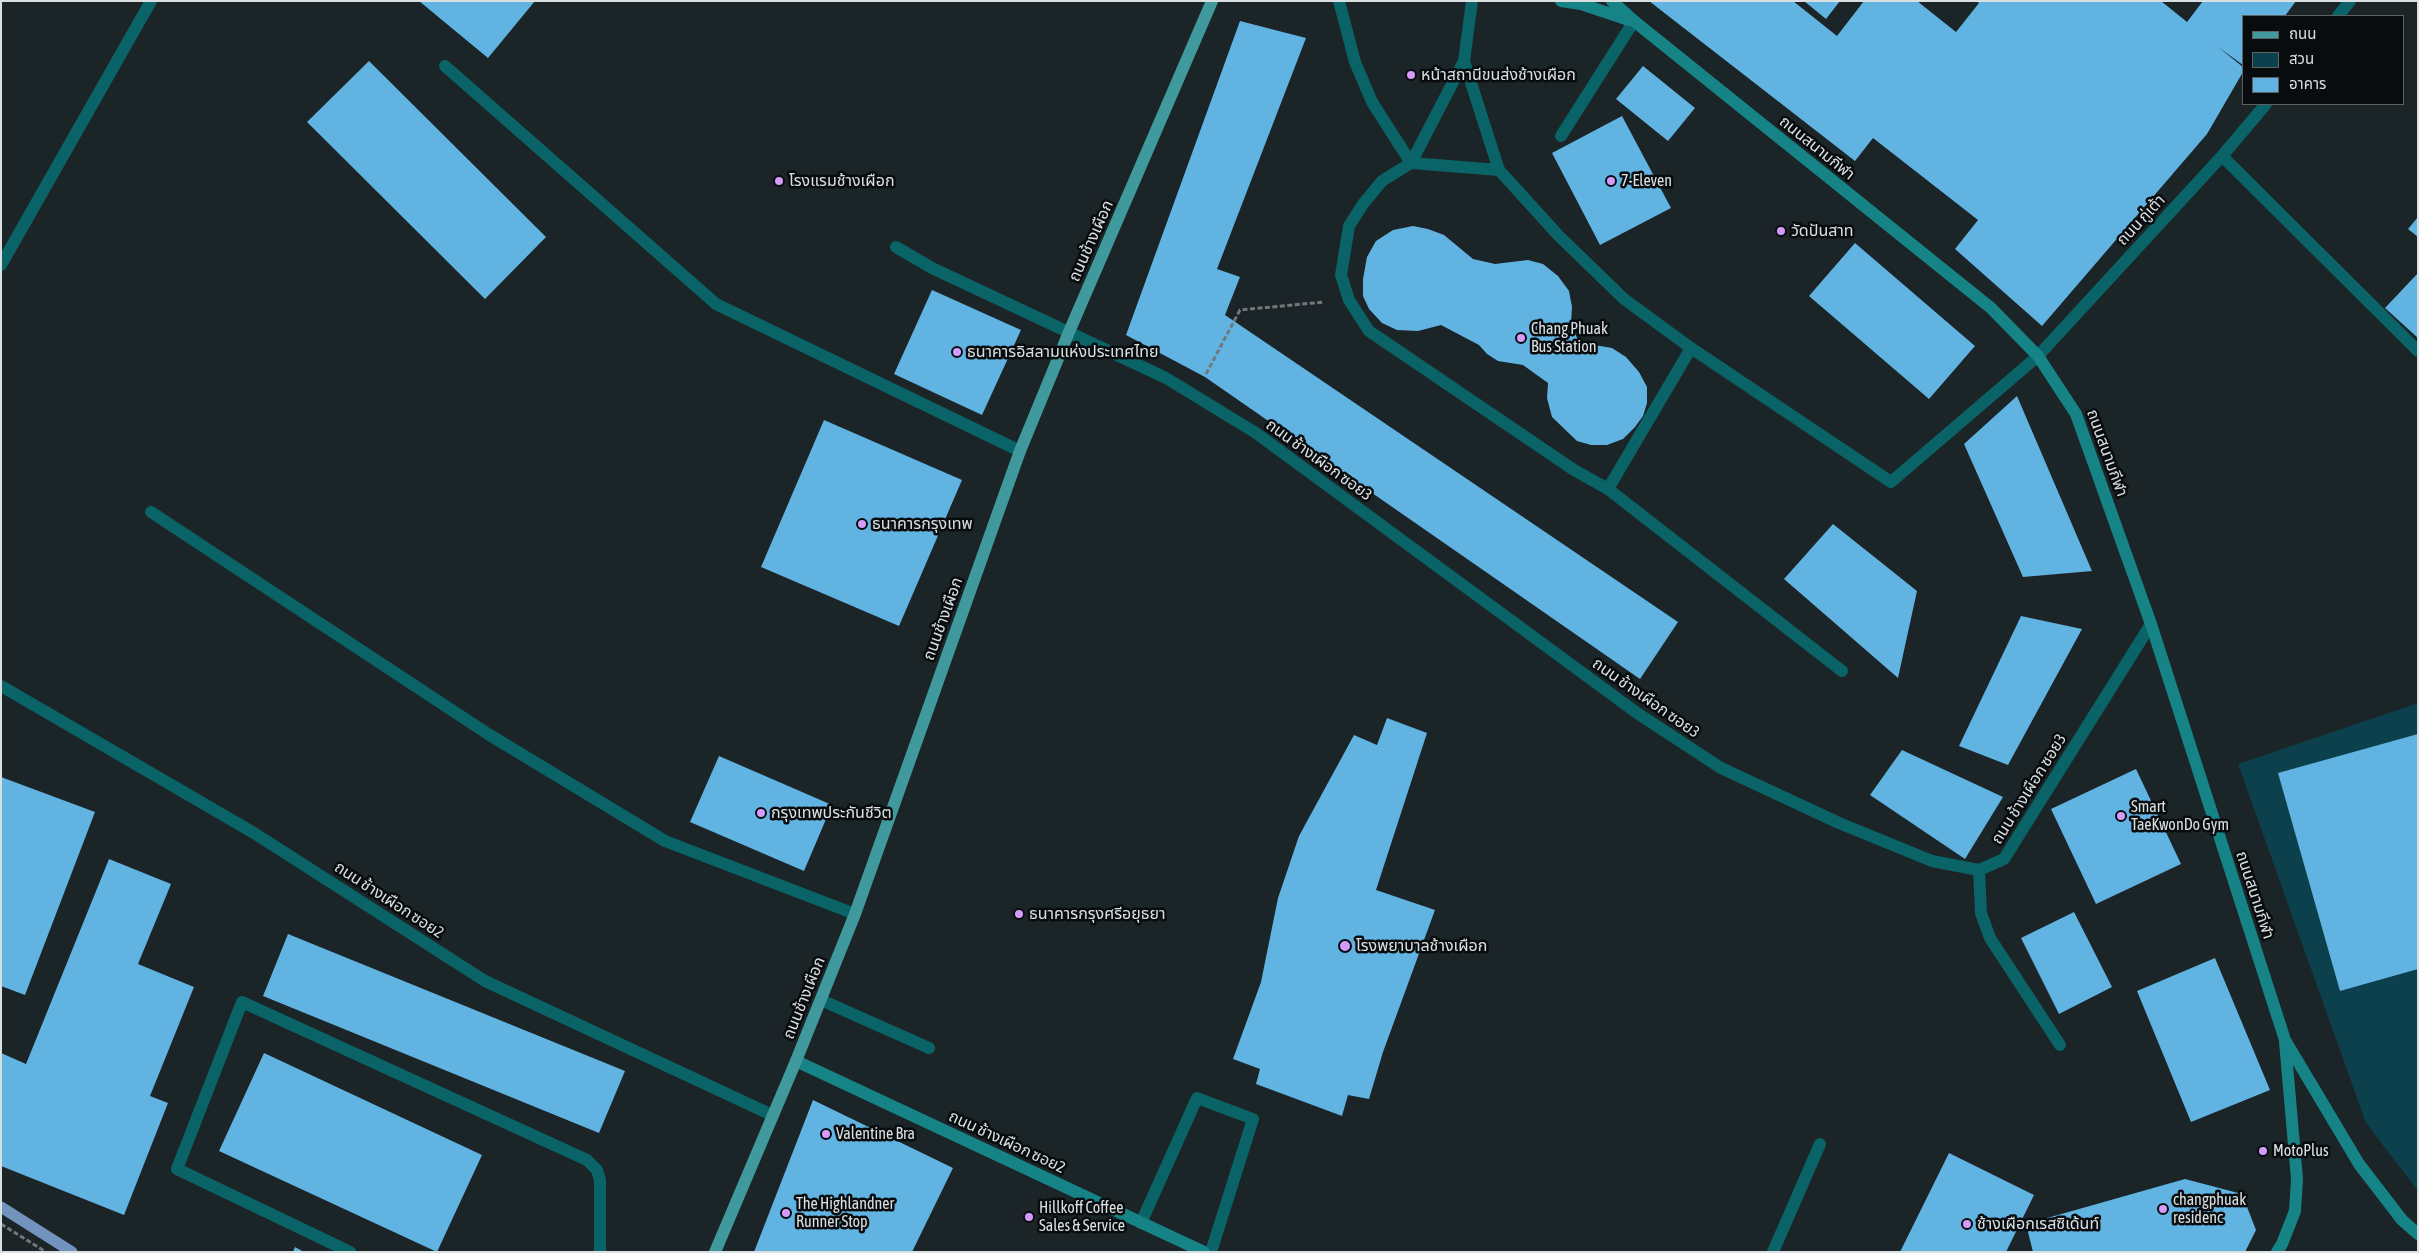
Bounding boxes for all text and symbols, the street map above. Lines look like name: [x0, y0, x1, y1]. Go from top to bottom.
legend: [2242, 15, 2404, 105]
text: ถนน: [2289, 25, 2316, 42]
text: สวน: [2289, 50, 2314, 67]
place label: หน้าสถานีขนส่งช้างเผือก: [1421, 65, 1576, 85]
marker: หน้าสถานีขนส่งช้างเผือก: [1405, 69, 1417, 81]
text: อาคาร: [2289, 75, 2326, 92]
street label: ถนนสนามกีฬา: [1775, 112, 1859, 184]
place label: โรงแรมช้างเผือก: [789, 171, 894, 191]
place label: 7-Eleven: [1621, 171, 1672, 191]
marker: โรงแรมช้างเผือก: [773, 175, 785, 187]
marker: 7-Eleven: [1605, 175, 1617, 187]
street label: ถนน กู่เต้า: [2113, 191, 2169, 249]
street label: ถนนช้างเผือก: [1065, 197, 1117, 285]
place label: วัดปันสาท: [1791, 221, 1854, 241]
marker: วัดปันสาท: [1775, 225, 1787, 237]
place label: Chang Phuak Bus Station: [1531, 319, 1608, 357]
marker: Chang Phuak Bus Station: [1515, 332, 1527, 344]
place label: ธนาคารอิสลามแห่งประเทศไทย: [967, 342, 1159, 362]
marker: ธนาคารอิสลามแห่งประเทศไทย: [951, 346, 963, 358]
street label: ถนนสนามกีฬา: [2082, 407, 2132, 499]
street label: ถนน ช้างเผือก ซอย3: [1262, 415, 1376, 505]
place label: ธนาคารกรุงเทพ: [872, 514, 973, 534]
marker: ธนาคารกรุงเทพ: [856, 518, 868, 530]
street label: ถนนช้างเผือก: [919, 575, 967, 663]
street label: ถนน ช้างเผือก ซอย3: [1589, 654, 1703, 742]
street label: ถนน ช้างเผือก ซอย3: [1987, 730, 2071, 848]
place label: Smart TaeKwonDo Gym: [2131, 797, 2229, 835]
place label: กรุงเทพประกันชีวิต: [771, 803, 892, 823]
marker: กรุงเทพประกันชีวิต: [755, 807, 767, 819]
marker: Smart TaeKwonDo Gym: [2115, 810, 2127, 822]
street label: ถนนสนามกีฬา: [2232, 849, 2278, 941]
street label: ถนน ช้างเผือก ซอย2: [331, 858, 447, 942]
place label: ธนาคารกรุงศรีอยุธยา: [1029, 904, 1165, 924]
marker: ธนาคารกรุงศรีอยุธยา: [1013, 908, 1025, 920]
place label: โรงพยาบาลช้างเผือก: [1356, 936, 1487, 956]
marker: โรงพยาบาลช้างเผือก: [1338, 939, 1352, 953]
street label: ถนนช้างเผือก: [779, 954, 829, 1042]
street label: ถนน ช้างเผือก ซอย2: [946, 1107, 1068, 1177]
place label: Valentine Bra: [836, 1124, 915, 1144]
marker: Valentine Bra: [820, 1128, 832, 1140]
place label: MotoPlus: [2273, 1141, 2329, 1161]
marker: MotoPlus: [2257, 1145, 2269, 1157]
place label: changphuak residenc: [2173, 1190, 2246, 1228]
place label: The Highlandner Runner Stop: [796, 1194, 894, 1232]
place label: Hillkoff Coffee Sales & Service: [1039, 1198, 1125, 1236]
marker: changphuak residenc: [2157, 1203, 2169, 1215]
marker: The Highlandner Runner Stop: [780, 1207, 792, 1219]
marker: Hillkoff Coffee Sales & Service: [1023, 1211, 1035, 1223]
place label: ช้างเผือกเรสซิเด้นท์: [1977, 1214, 2099, 1234]
marker: ช้างเผือกเรสซิเด้นท์: [1961, 1218, 1973, 1230]

